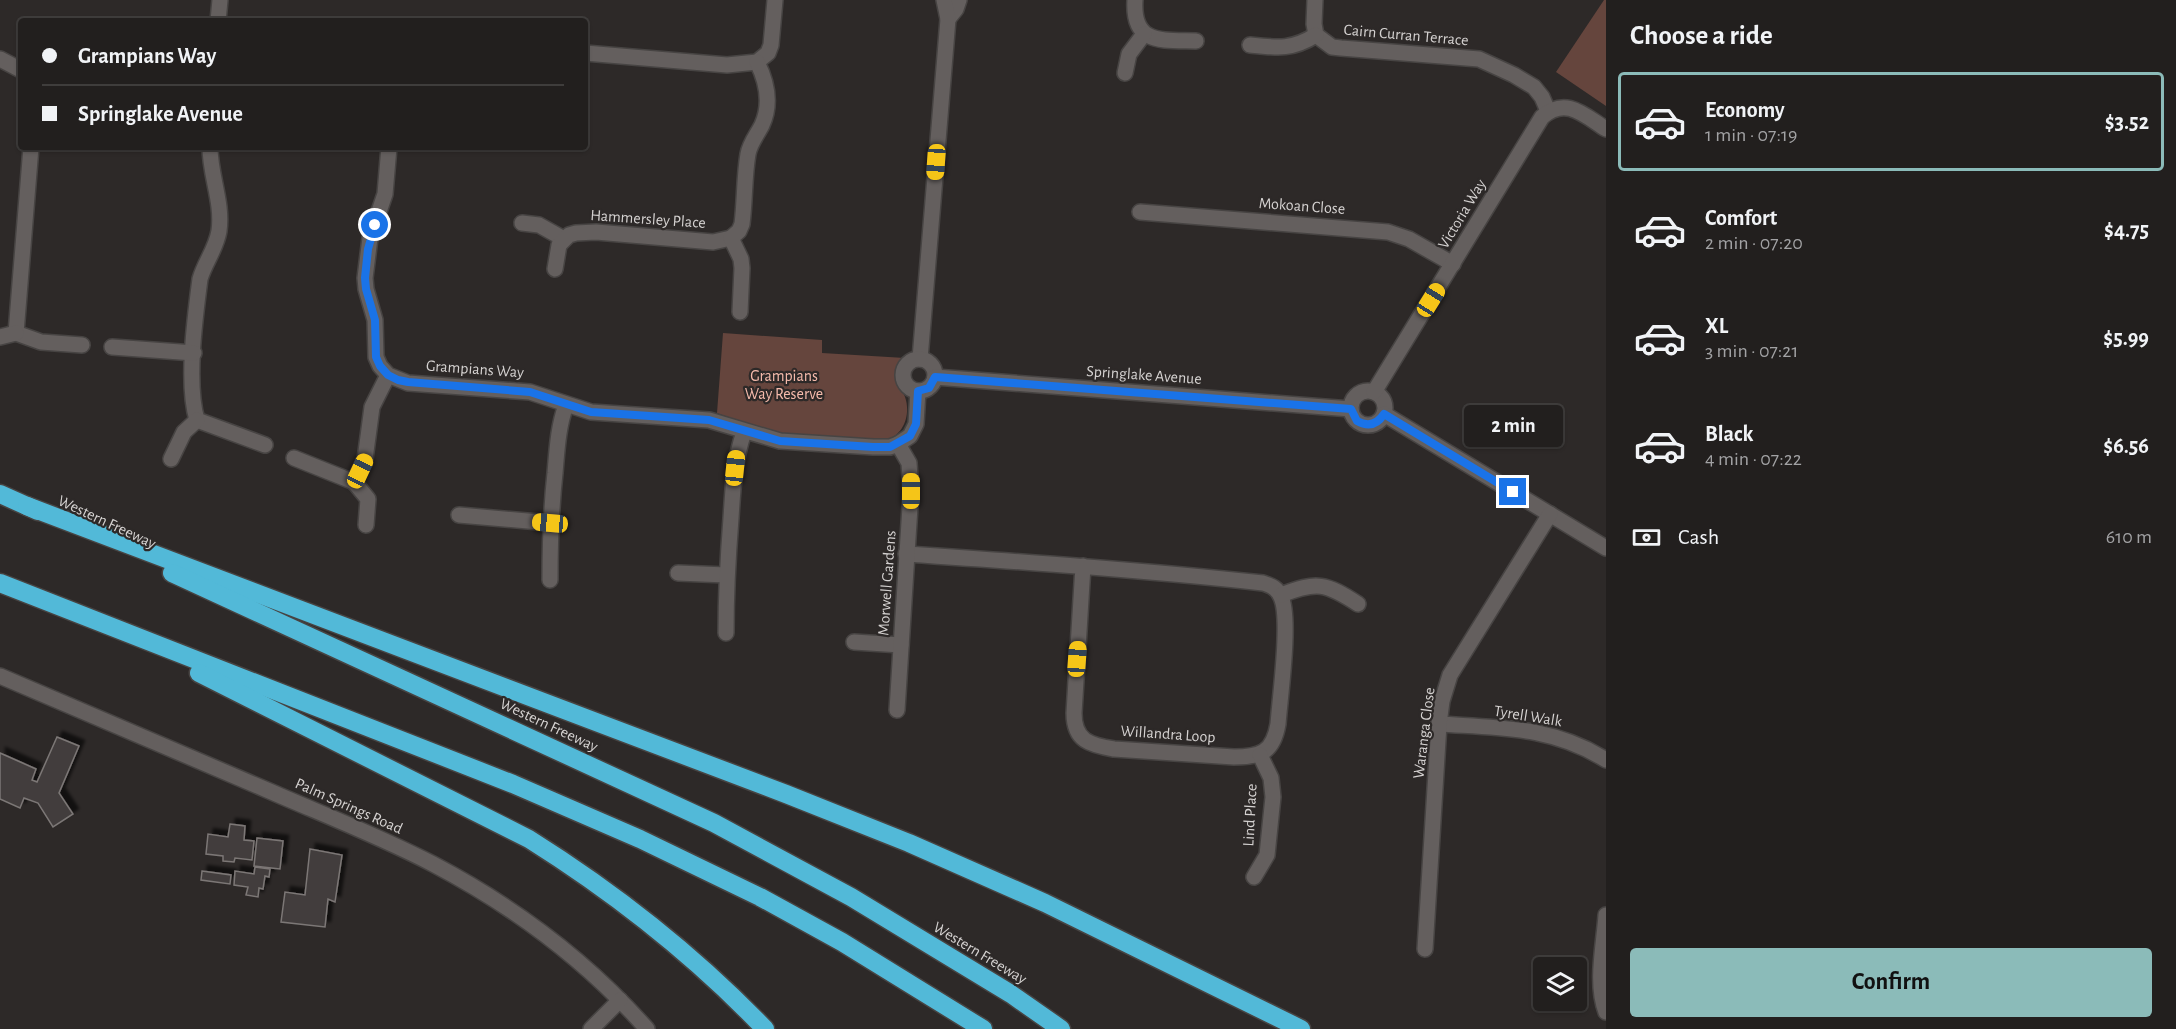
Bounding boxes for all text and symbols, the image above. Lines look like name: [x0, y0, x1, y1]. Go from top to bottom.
street label: Cairn Curran Terrace: [1343, 22, 1469, 48]
text: Choose a ride: [1630, 22, 1773, 49]
text: Grampians Way: [78, 45, 216, 67]
icon: car: [1633, 95, 1687, 149]
text: Economy: [1705, 99, 1785, 121]
text: Springlake Avenue: [78, 103, 243, 125]
text: $3.52: [2105, 111, 2149, 133]
text: 1 min · 07:19: [1705, 125, 1797, 145]
car: [926, 143, 946, 181]
street label: Victoria Way: [1435, 176, 1490, 252]
street label: Mokoan Close: [1258, 195, 1346, 217]
icon: car: [1633, 203, 1687, 257]
street label: Hammersley Place: [590, 207, 706, 232]
text: Comfort: [1705, 207, 1777, 229]
route start: [361, 211, 388, 238]
text: $4.75: [2104, 219, 2149, 241]
text: 2 min · 07:20: [1705, 233, 1803, 253]
car: [1414, 280, 1448, 320]
icon: car: [1633, 311, 1687, 365]
text: XL: [1705, 315, 1728, 337]
text: $5.99: [2103, 327, 2149, 349]
text: 3 min · 07:21: [1705, 341, 1798, 361]
street label: Grampians Way: [426, 358, 525, 381]
street label: Springlake Avenue: [1086, 363, 1202, 387]
park label: Grampians Way Reserve: [745, 368, 823, 403]
callout: 2 min: [1464, 405, 1562, 447]
text: 2 min: [1491, 416, 1536, 436]
icon: car: [1633, 419, 1687, 473]
text: Black: [1705, 423, 1753, 445]
text: $6.56: [2103, 435, 2149, 457]
car: [724, 449, 746, 487]
text: 4 min · 07:22: [1705, 449, 1802, 469]
car: [344, 451, 376, 491]
car: [902, 473, 920, 509]
route end: [1499, 478, 1526, 505]
street label: Western Freeway: [55, 492, 159, 553]
car: [531, 512, 569, 534]
icon: cash: [1630, 521, 1663, 554]
text: Cash: [1678, 526, 1719, 548]
text: 610 m: [2106, 527, 2152, 547]
street label: Morwell Gardens: [875, 530, 899, 636]
car: [1067, 640, 1087, 678]
street label: Waranga Close: [1410, 686, 1438, 780]
street label: Western Freeway: [497, 695, 601, 756]
street label: Tyrell Walk: [1493, 703, 1564, 730]
street label: Willandra Loop: [1120, 723, 1216, 745]
street label: Palm Springs Road: [293, 775, 405, 837]
street label: Lind Place: [1240, 783, 1260, 847]
street label: Western Freeway: [930, 919, 1030, 988]
button: Confirm: [1630, 948, 2152, 1017]
map controls: [1533, 957, 1587, 1011]
button: layers: [1533, 957, 1587, 1011]

